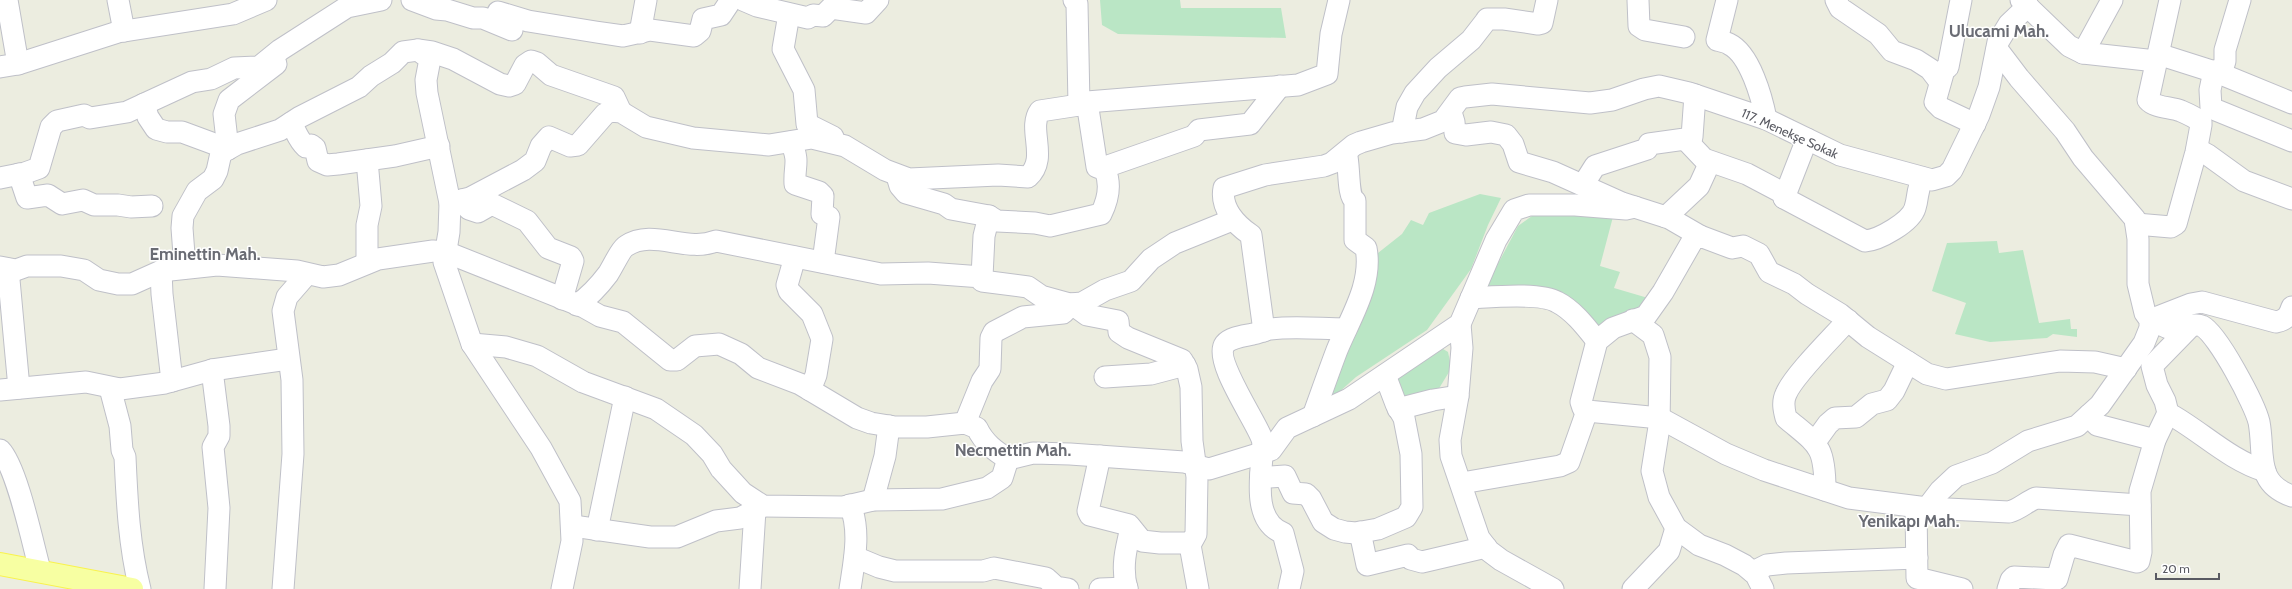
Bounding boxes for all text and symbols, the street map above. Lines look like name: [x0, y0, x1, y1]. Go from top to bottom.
district label: Ulucami Mah.: [1949, 21, 2049, 41]
street label: 117. Menekşe Sokak: [1739, 104, 1841, 162]
district label: Eminettin Mah.: [149, 244, 261, 264]
district label: Necmettin Mah.: [955, 440, 1071, 460]
district label: Yenikapı Mah.: [1857, 511, 1960, 531]
scale bar: [2156, 555, 2219, 581]
text: 20 m: [2162, 561, 2190, 576]

